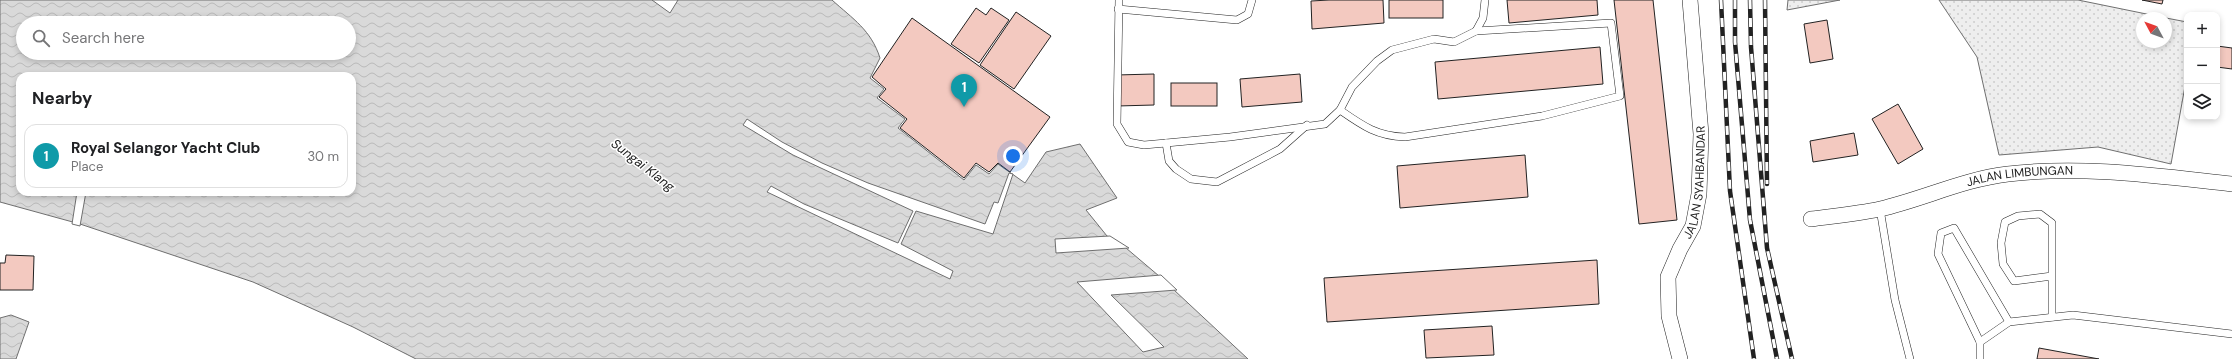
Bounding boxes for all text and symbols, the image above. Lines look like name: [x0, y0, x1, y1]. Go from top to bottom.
north arrow: [2136, 12, 2172, 48]
map controls: [2184, 12, 2220, 120]
button: +: [2184, 12, 2220, 48]
search box: [16, 16, 356, 60]
icon: search: [30, 27, 52, 49]
text: Search here: [62, 28, 145, 48]
button: −: [2184, 48, 2220, 84]
pin: 1: [951, 74, 977, 107]
button: layers: [2184, 84, 2220, 120]
text: Nearby: [32, 87, 92, 109]
street label: JALAN SYAHBANDAR: [1679, 125, 1709, 242]
water label: Sungai Klang: [608, 135, 679, 196]
text: Royal Selangor Yacht Club: [71, 138, 260, 158]
your location: [1003, 146, 1023, 166]
text: 1: [44, 148, 48, 165]
text: 30 m: [307, 148, 339, 165]
text: Place: [71, 158, 103, 175]
street label: JALAN LIMBUNGAN: [1964, 163, 2073, 190]

